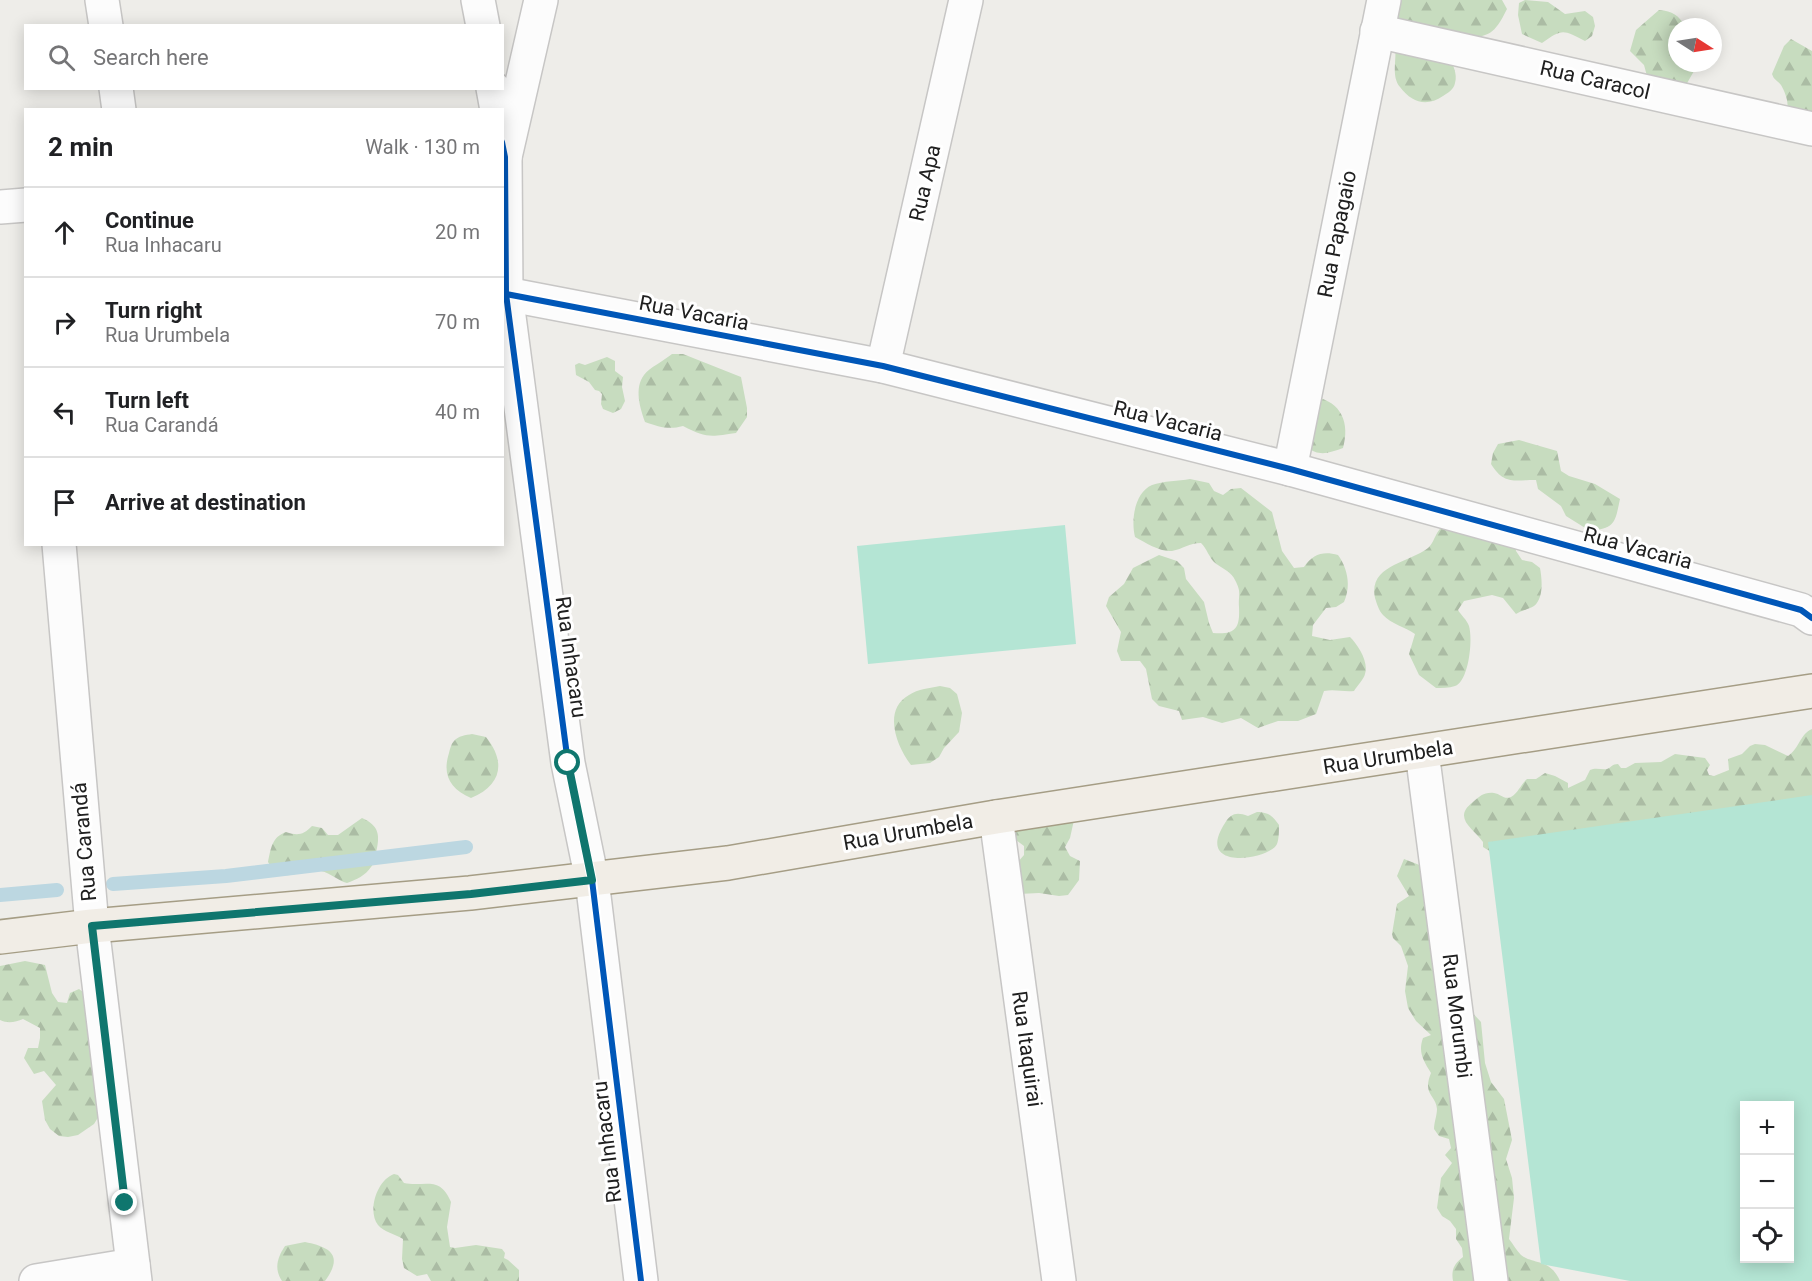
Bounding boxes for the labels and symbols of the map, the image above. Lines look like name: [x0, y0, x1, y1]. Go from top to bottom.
north arrow: [1668, 18, 1722, 72]
street label: Rua Caracol: [1538, 56, 1652, 104]
street label: Rua Apa: [905, 142, 945, 224]
street label: Rua Papagaio: [1313, 168, 1361, 300]
street label: Rua Vacaria: [637, 291, 751, 335]
street label: Rua Vacaria: [1111, 396, 1225, 446]
street label: Rua Vacaria: [1581, 522, 1695, 574]
street label: Rua Inhacaru: [551, 595, 591, 719]
street label: Rua Urumbela: [1321, 735, 1455, 779]
route start: [554, 749, 580, 775]
street label: Rua Carandá: [67, 782, 101, 902]
street label: Rua Urumbela: [841, 809, 975, 855]
street label: Rua Morumbi: [1437, 952, 1477, 1080]
street label: Rua Itaquirai: [1007, 989, 1047, 1109]
street label: Rua Inhacaru: [588, 1080, 626, 1204]
route end: [111, 1189, 137, 1215]

